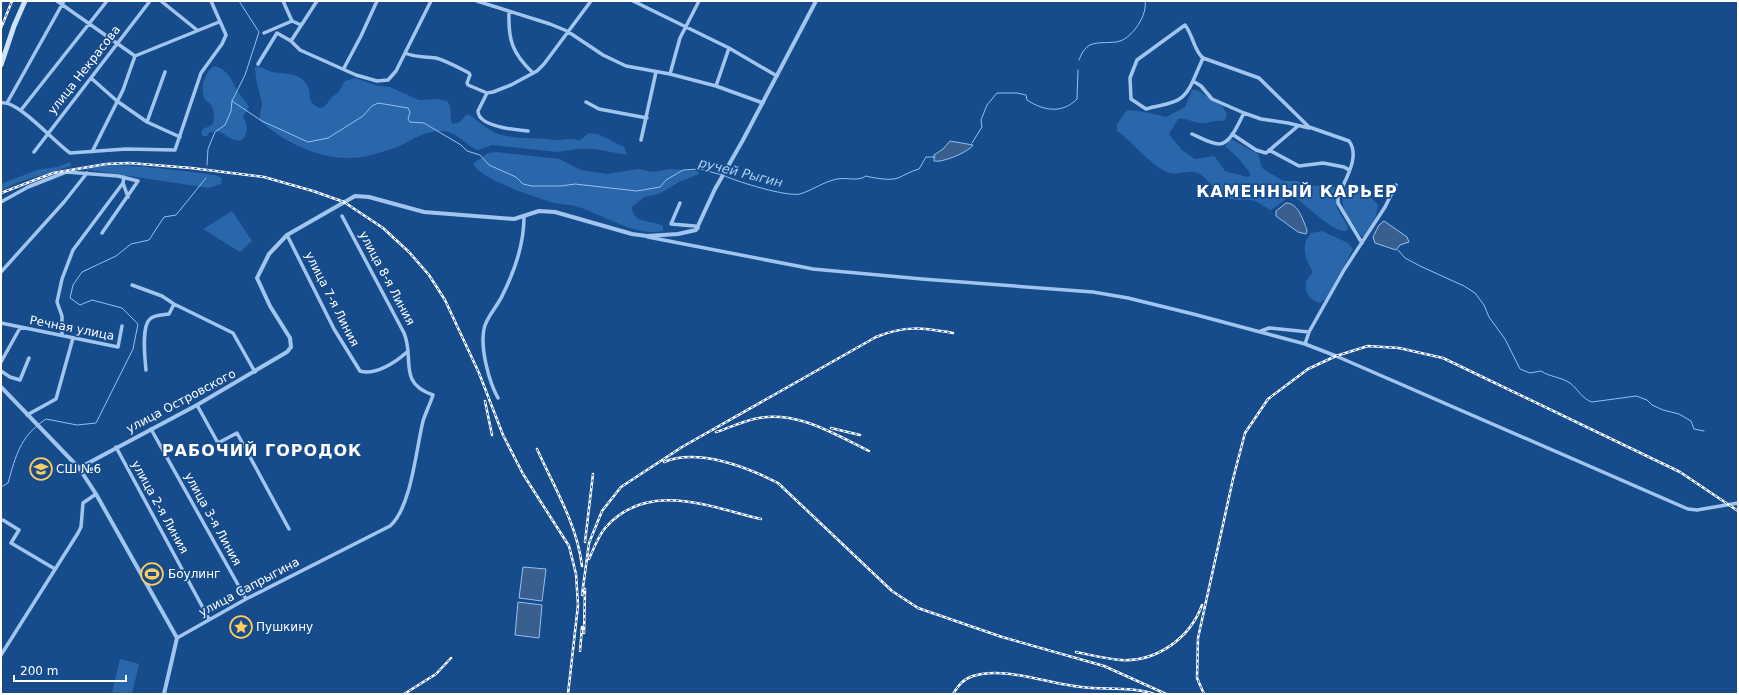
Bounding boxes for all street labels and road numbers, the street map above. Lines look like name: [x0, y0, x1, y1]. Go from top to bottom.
street label: улица Некрасова: [45, 23, 123, 117]
street label: улица 8-я Линия: [356, 229, 418, 327]
street label: улица 7-я Линия: [302, 249, 362, 349]
street label: Речная улица: [28, 313, 116, 343]
street label: улица Островского: [124, 366, 238, 436]
street label: улица 2-я Линия: [129, 458, 191, 556]
street label: улица 3-я Линия: [182, 470, 244, 568]
street label: улица Сапрыгина: [196, 555, 302, 619]

